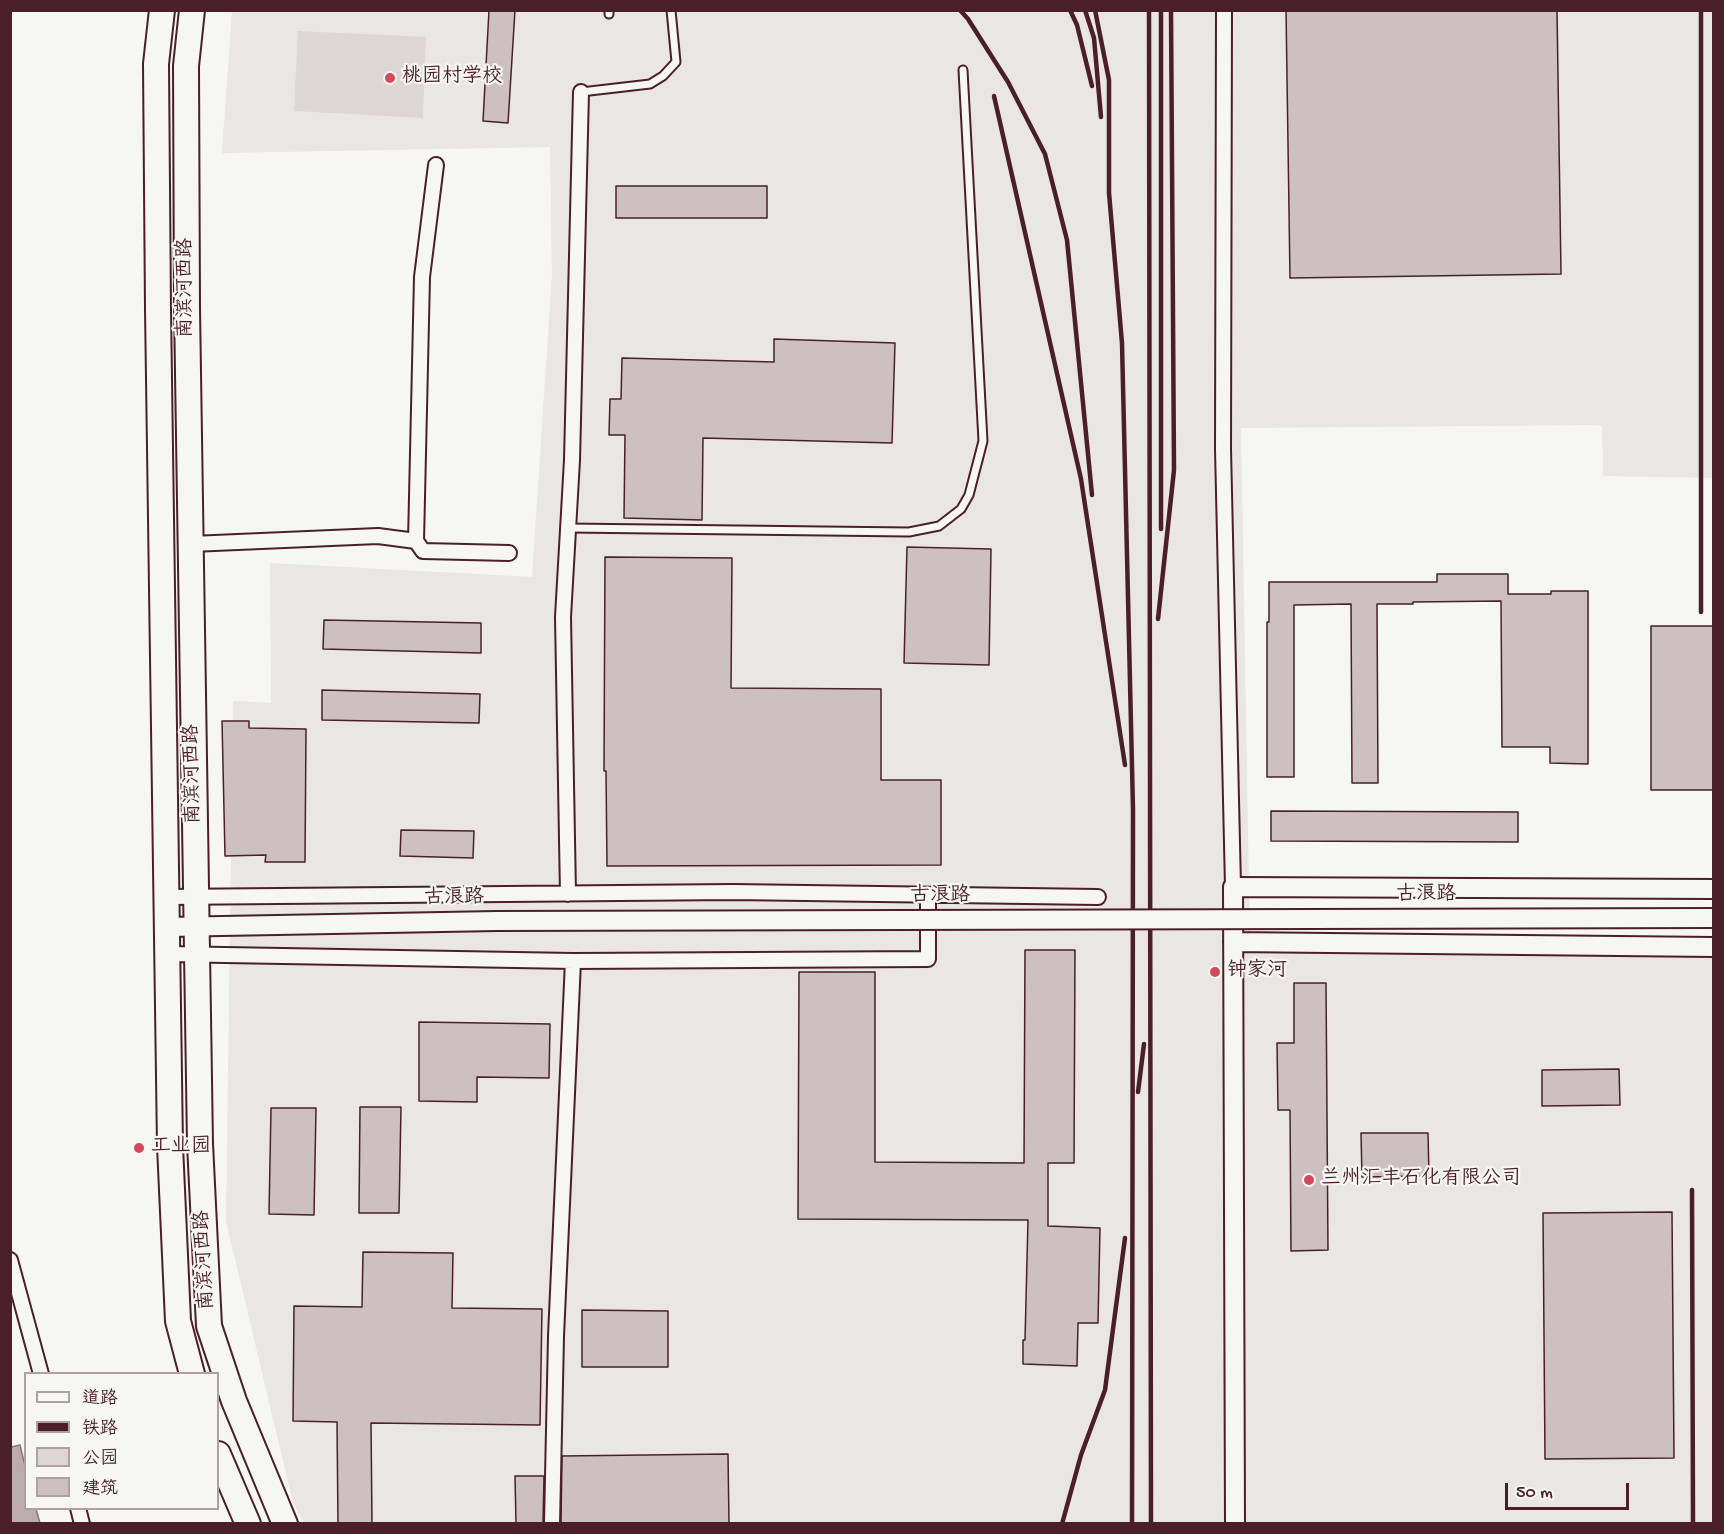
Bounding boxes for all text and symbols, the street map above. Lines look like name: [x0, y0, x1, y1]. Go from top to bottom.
place label: 桃园村学校: [402, 66, 502, 90]
marker: 桃园村学校: [383, 71, 397, 85]
street label: 南滨河西路: [175, 238, 199, 338]
street label: 南滨河西路: [181, 724, 207, 824]
street label: 古浪路: [1396, 884, 1456, 908]
street label: 古浪路: [910, 885, 970, 909]
street label: 古浪路: [424, 886, 484, 912]
place label: 钟家河: [1227, 960, 1287, 984]
marker: 钟家河: [1208, 965, 1222, 979]
place label: 工业园: [151, 1136, 211, 1160]
marker: 工业园: [132, 1141, 146, 1155]
place label: 兰州汇丰石化有限公司: [1321, 1168, 1521, 1192]
marker: 兰州汇丰石化有限公司: [1302, 1173, 1316, 1187]
street label: 南滨河西路: [191, 1209, 221, 1311]
legend: [24, 1372, 219, 1510]
text: 道路: [82, 1389, 118, 1410]
text: 铁路: [82, 1419, 118, 1440]
text: 公园: [82, 1449, 118, 1470]
scale bar: [1508, 1471, 1632, 1509]
text: 建筑: [82, 1479, 118, 1500]
text: 50 m: [1516, 1483, 1553, 1504]

